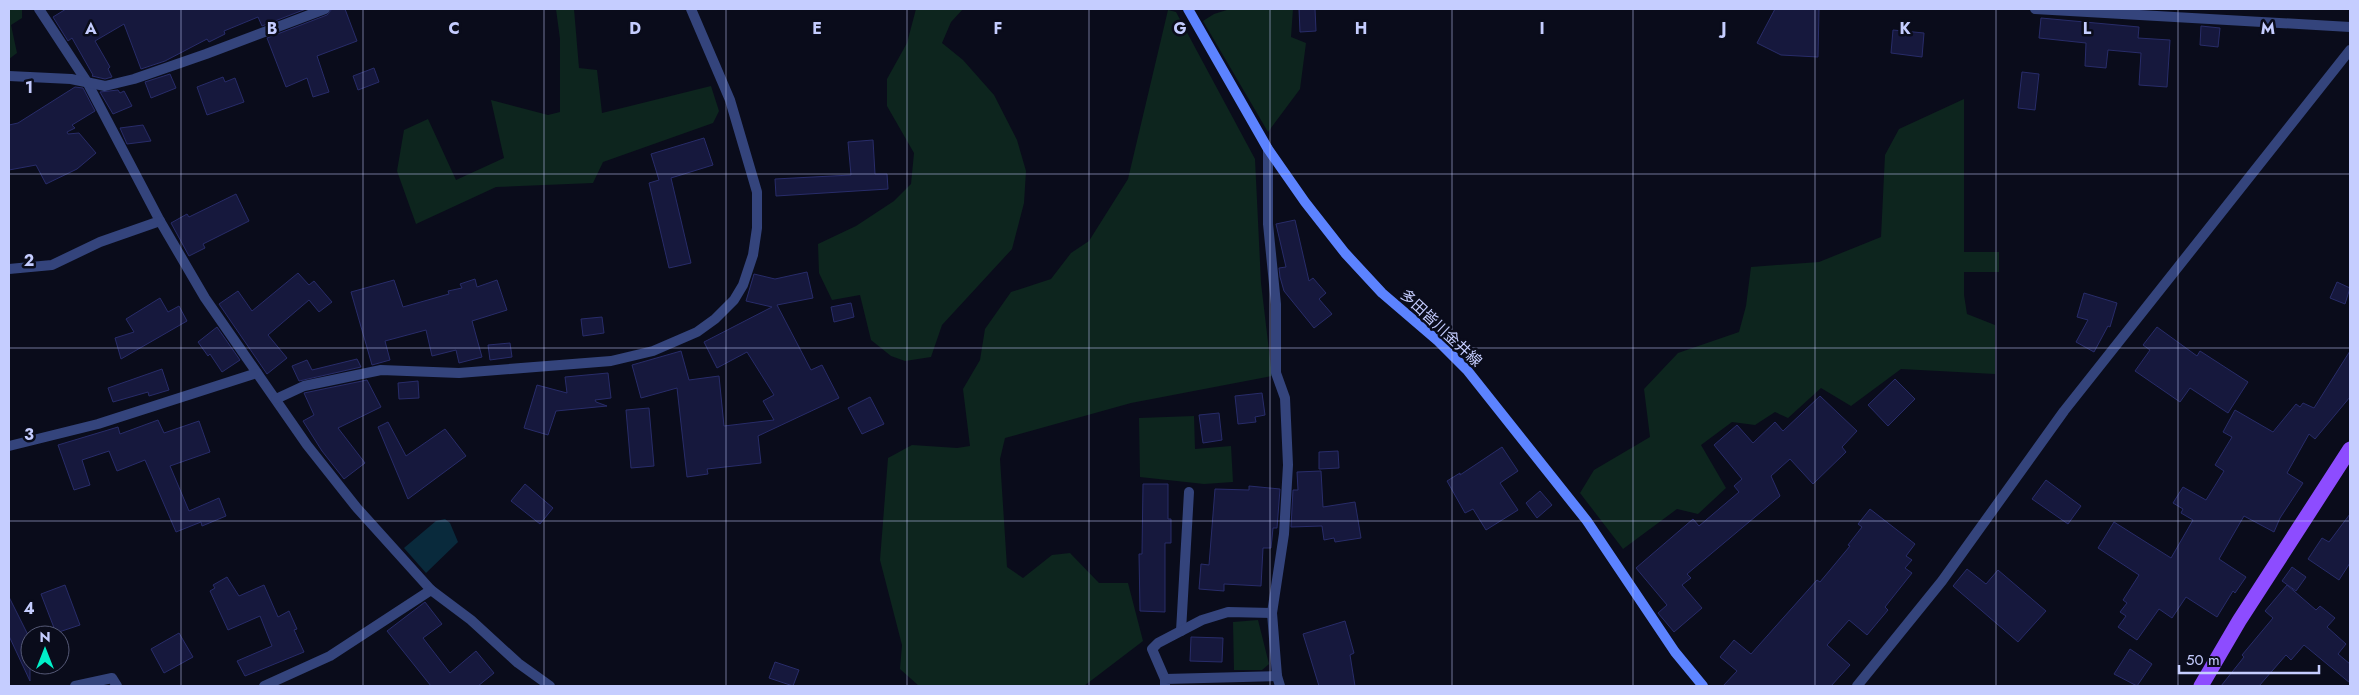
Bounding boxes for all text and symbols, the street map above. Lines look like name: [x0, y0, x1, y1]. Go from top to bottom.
text: A: [84, 17, 97, 40]
text: B: [267, 17, 277, 40]
text: C: [448, 17, 460, 40]
text: D: [629, 17, 641, 40]
text: E: [812, 17, 822, 40]
text: F: [994, 17, 1002, 40]
text: G: [1173, 17, 1187, 40]
text: H: [1355, 17, 1367, 40]
text: I: [1539, 17, 1545, 40]
text: J: [1718, 17, 1727, 40]
text: K: [1899, 17, 1911, 40]
text: L: [2083, 17, 2092, 40]
text: M: [2261, 17, 2275, 40]
text: 1: [25, 76, 33, 99]
text: 2: [24, 249, 34, 272]
street label: 多田皆川金井線: [1395, 284, 1487, 372]
text: 3: [24, 423, 34, 446]
text: 4: [23, 597, 35, 620]
north arrow: [20, 625, 70, 675]
text: N: [39, 627, 51, 647]
scale bar: [2179, 642, 2319, 674]
text: 50 m: [2186, 649, 2220, 671]

